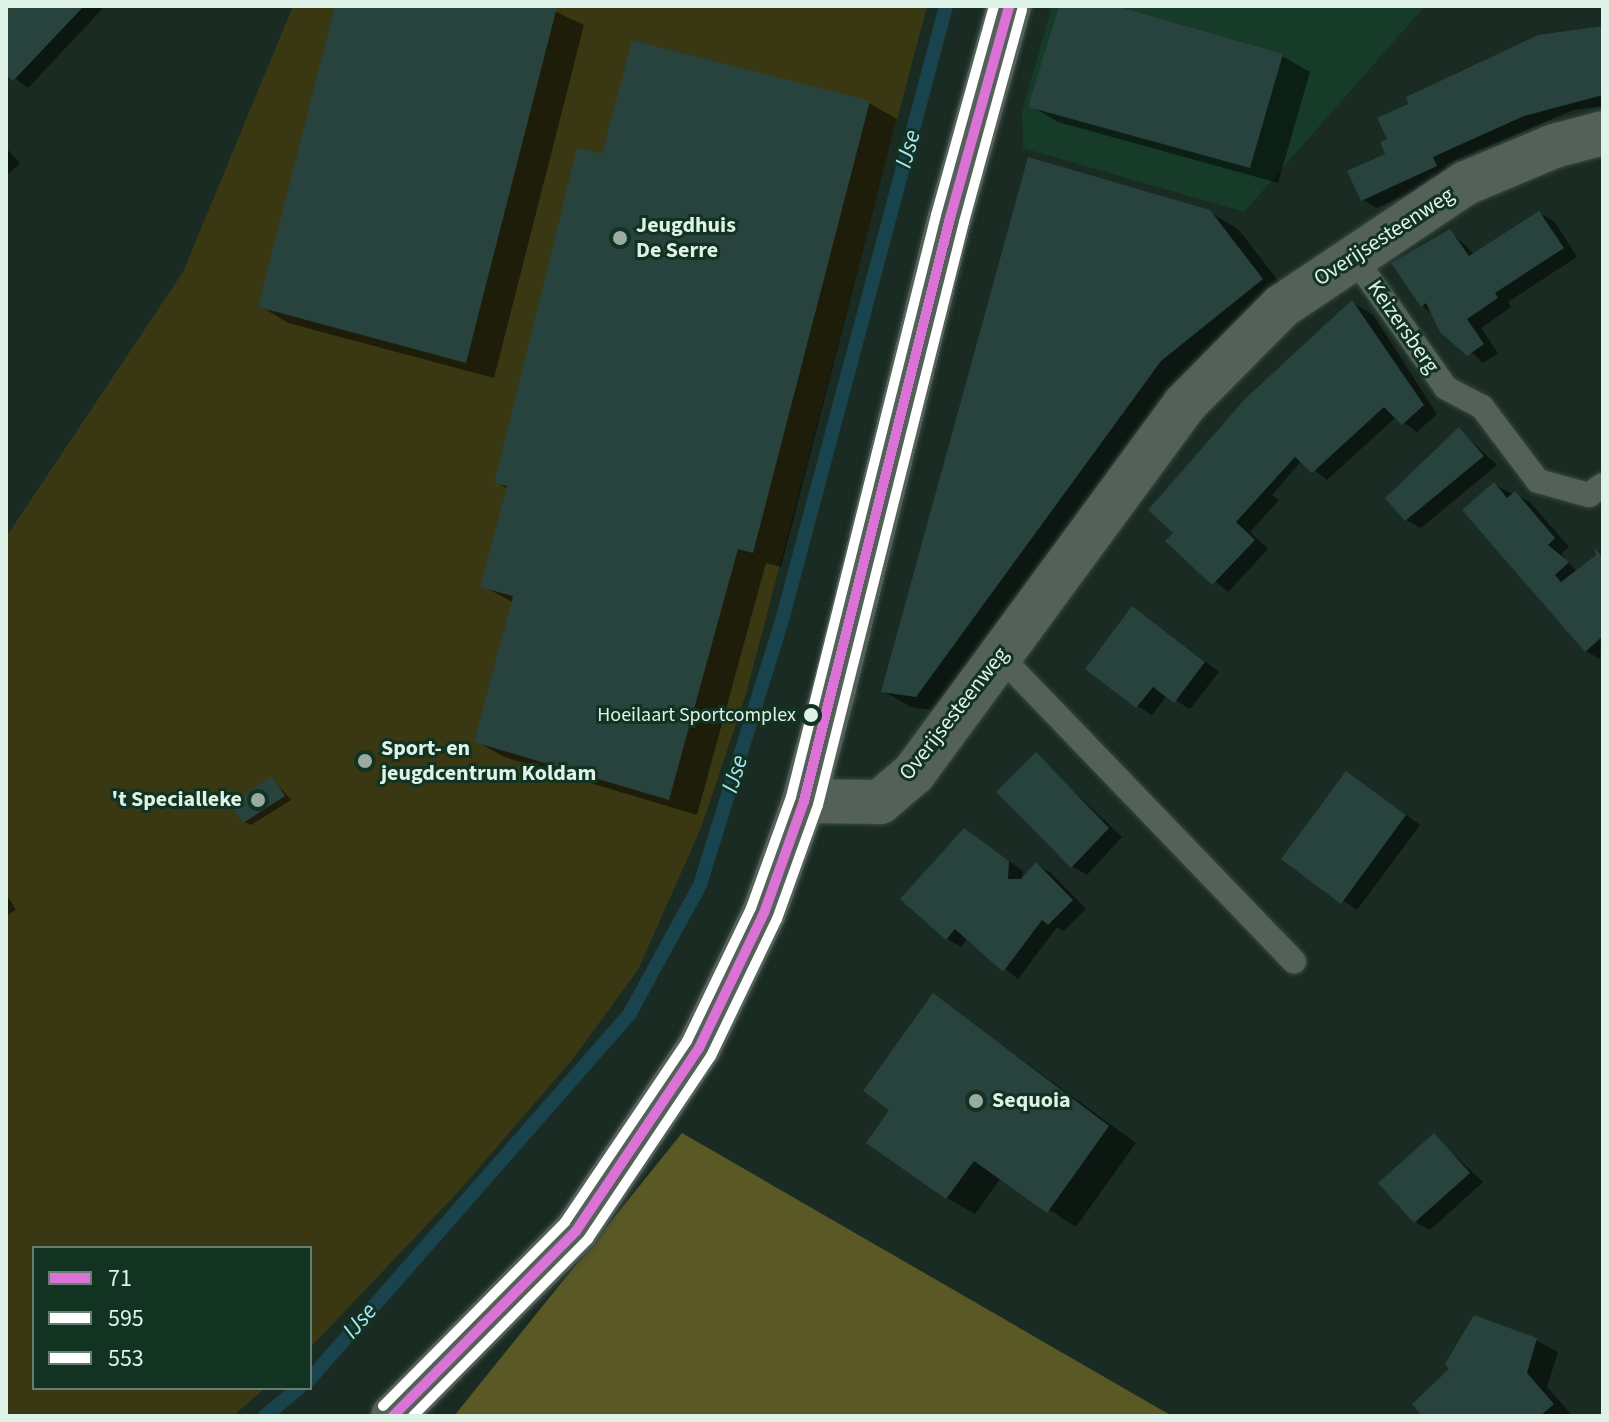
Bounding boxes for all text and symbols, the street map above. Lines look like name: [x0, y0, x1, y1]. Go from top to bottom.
water label: IJse: [889, 127, 927, 171]
street label: Overijsesteenweg: [1309, 182, 1459, 292]
place label: Jeugdhuis De Serre: [636, 212, 736, 264]
marker: Jeugdhuis De Serre: [611, 229, 629, 247]
street label: Keizersberg: [1361, 275, 1445, 379]
street label: Overijsesteenweg: [894, 642, 1014, 786]
place label: Hoeilaart Sportcomplex: [597, 703, 796, 727]
marker: Hoeilaart Sportcomplex: [803, 707, 819, 723]
place label: Sport- en jeugdcentrum Koldam: [381, 735, 596, 786]
marker: Sport- en jeugdcentrum Koldam: [356, 752, 374, 770]
water label: IJse: [716, 752, 754, 796]
place label: 't Specialleke: [112, 787, 242, 813]
marker: 't Specialleke: [249, 791, 267, 809]
place label: Sequoia: [992, 1088, 1071, 1114]
marker: Sequoia: [967, 1092, 985, 1110]
legend: [32, 1246, 312, 1390]
text: 71: [108, 1261, 132, 1296]
water label: IJse: [337, 1297, 383, 1345]
text: 595: [108, 1301, 144, 1336]
text: 553: [108, 1341, 144, 1376]

